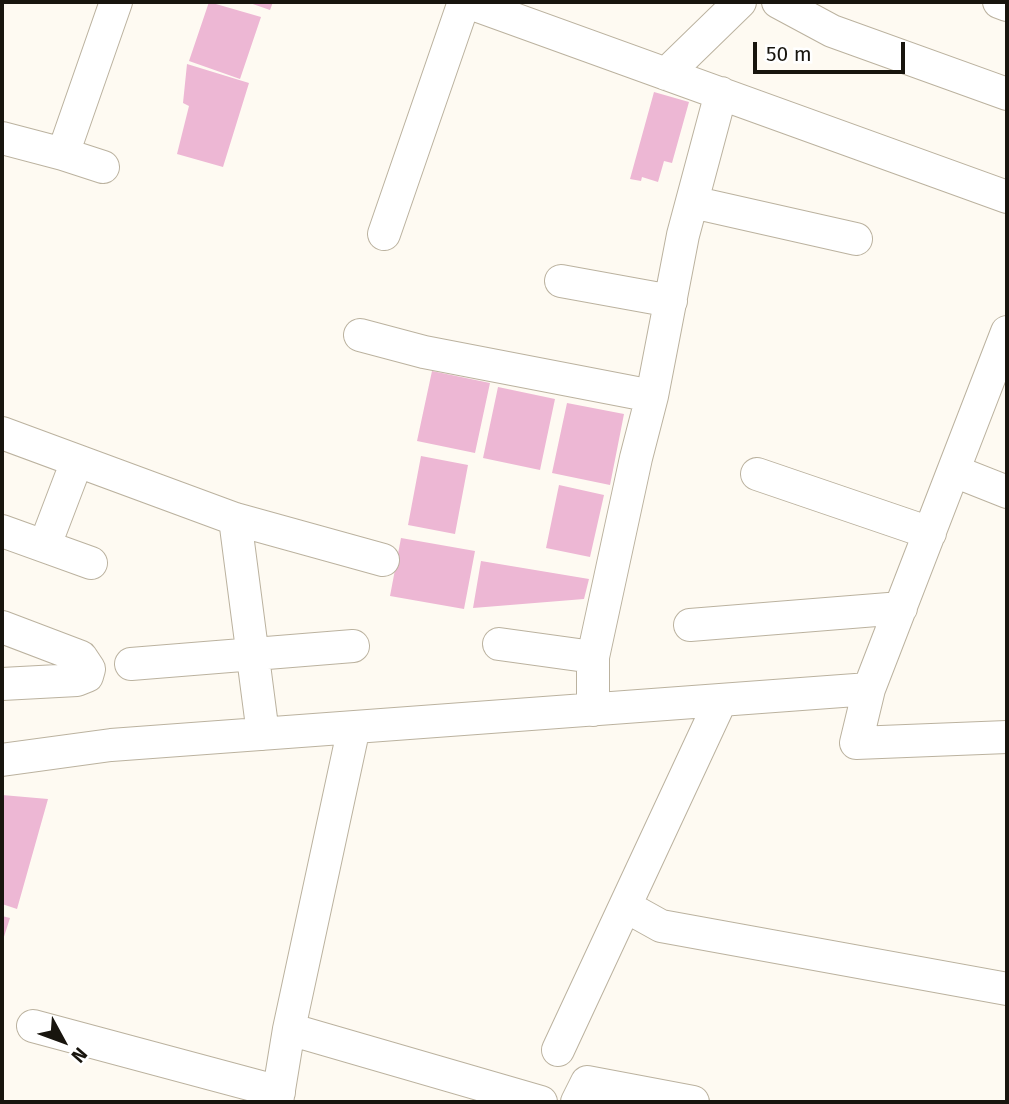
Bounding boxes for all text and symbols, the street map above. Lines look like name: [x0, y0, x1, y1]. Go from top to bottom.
scale bar: [757, 28, 909, 72]
text: 50 m: [766, 41, 812, 67]
north arrow: [28, 1006, 98, 1076]
text: N: [66, 1043, 92, 1067]

